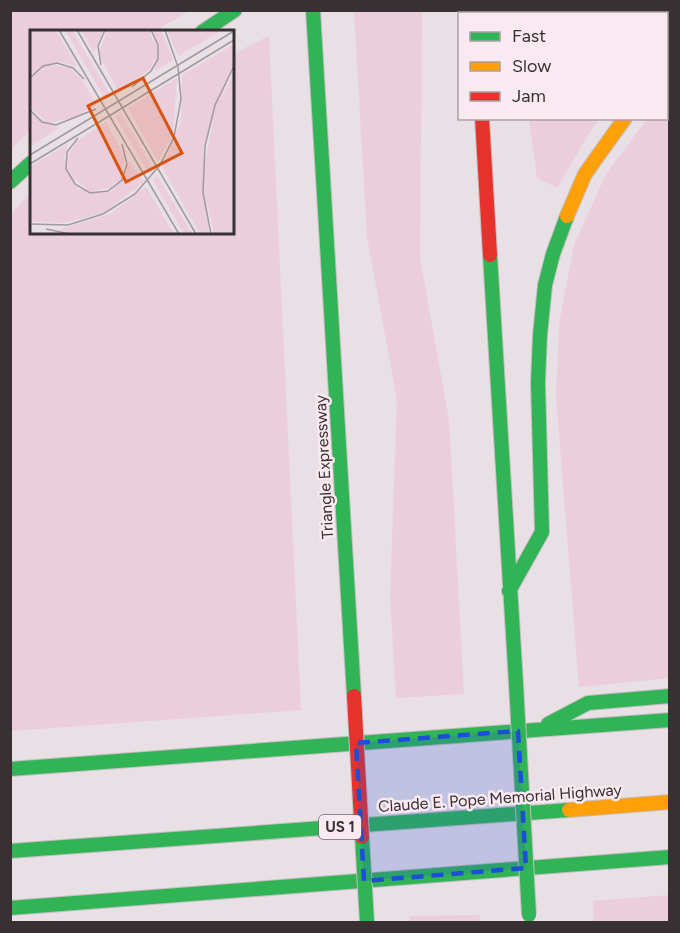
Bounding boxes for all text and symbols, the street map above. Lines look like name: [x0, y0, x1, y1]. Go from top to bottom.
legend: [458, 12, 668, 120]
text: Fast: [512, 25, 546, 47]
inset map: [30, 30, 234, 234]
text: Slow: [512, 55, 551, 77]
text: Jam: [512, 85, 546, 107]
street label: Triangle Expressway: [311, 394, 337, 540]
street label: Claude E. Pope Memorial Highway: [378, 780, 623, 816]
road number: US 1: [319, 815, 361, 839]

